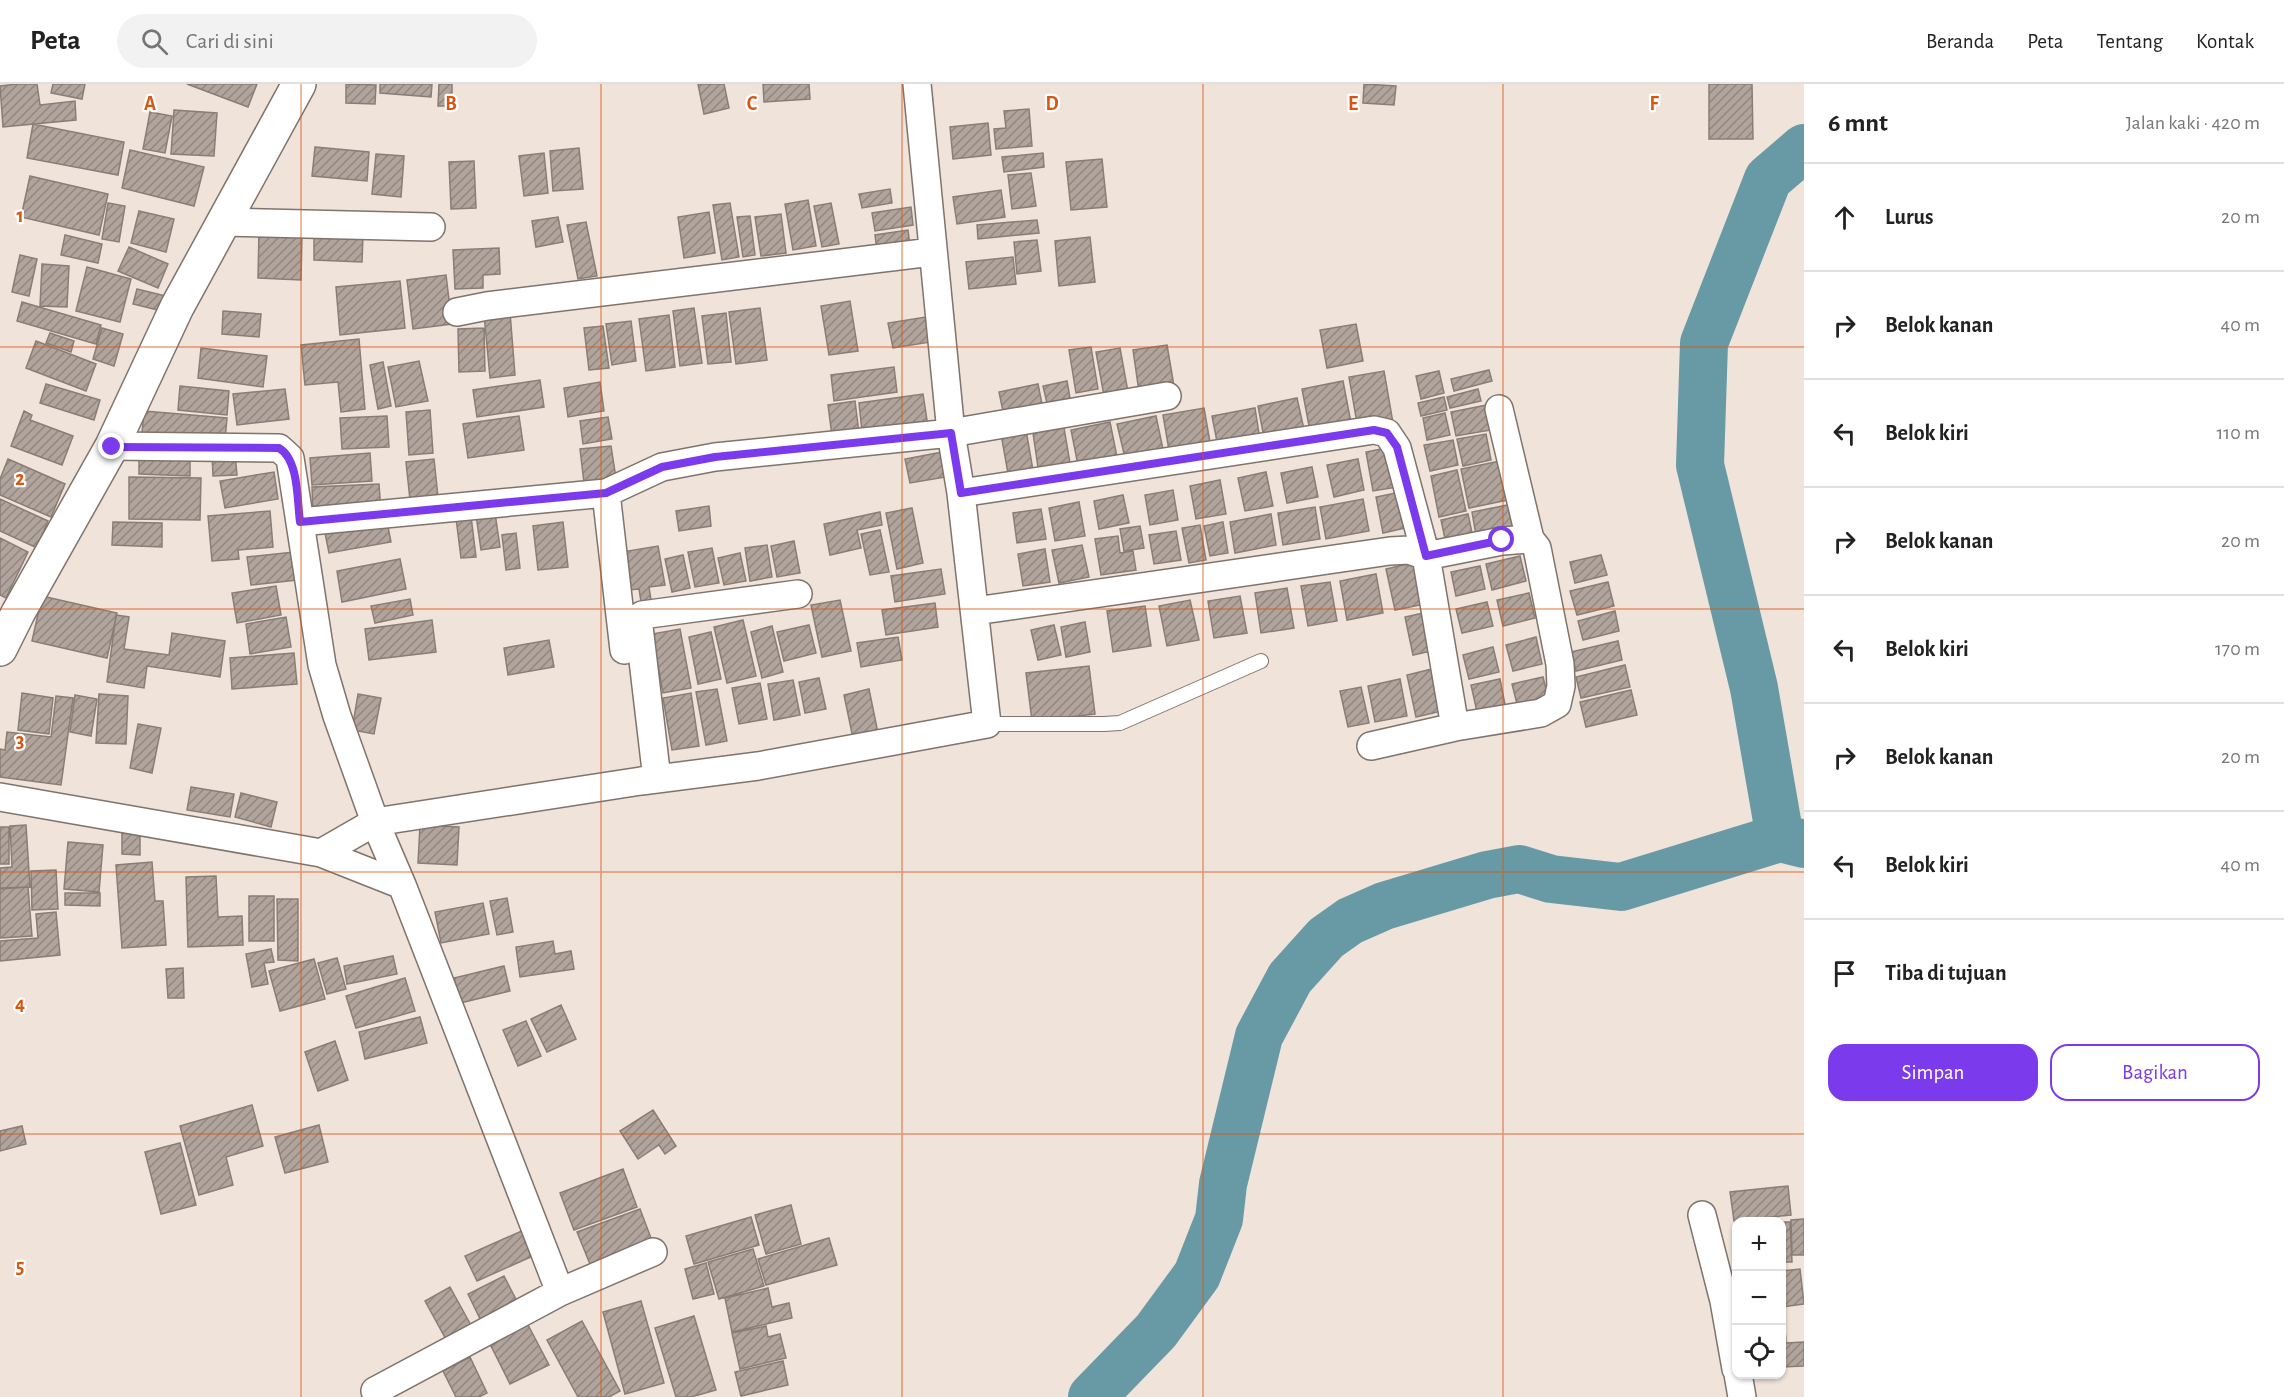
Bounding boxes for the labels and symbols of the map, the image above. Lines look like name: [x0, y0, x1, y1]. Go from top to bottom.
text: A: [144, 94, 156, 114]
text: B: [445, 94, 457, 114]
text: C: [747, 94, 758, 114]
text: D: [1045, 94, 1059, 114]
text: E: [1348, 94, 1358, 114]
text: F: [1649, 94, 1659, 114]
text: 1: [16, 206, 24, 226]
route end: [98, 433, 124, 459]
text: 2: [15, 469, 25, 489]
route start: [1488, 526, 1514, 552]
text: 3: [16, 731, 24, 751]
text: 4: [15, 994, 25, 1014]
text: 5: [16, 1257, 24, 1277]

